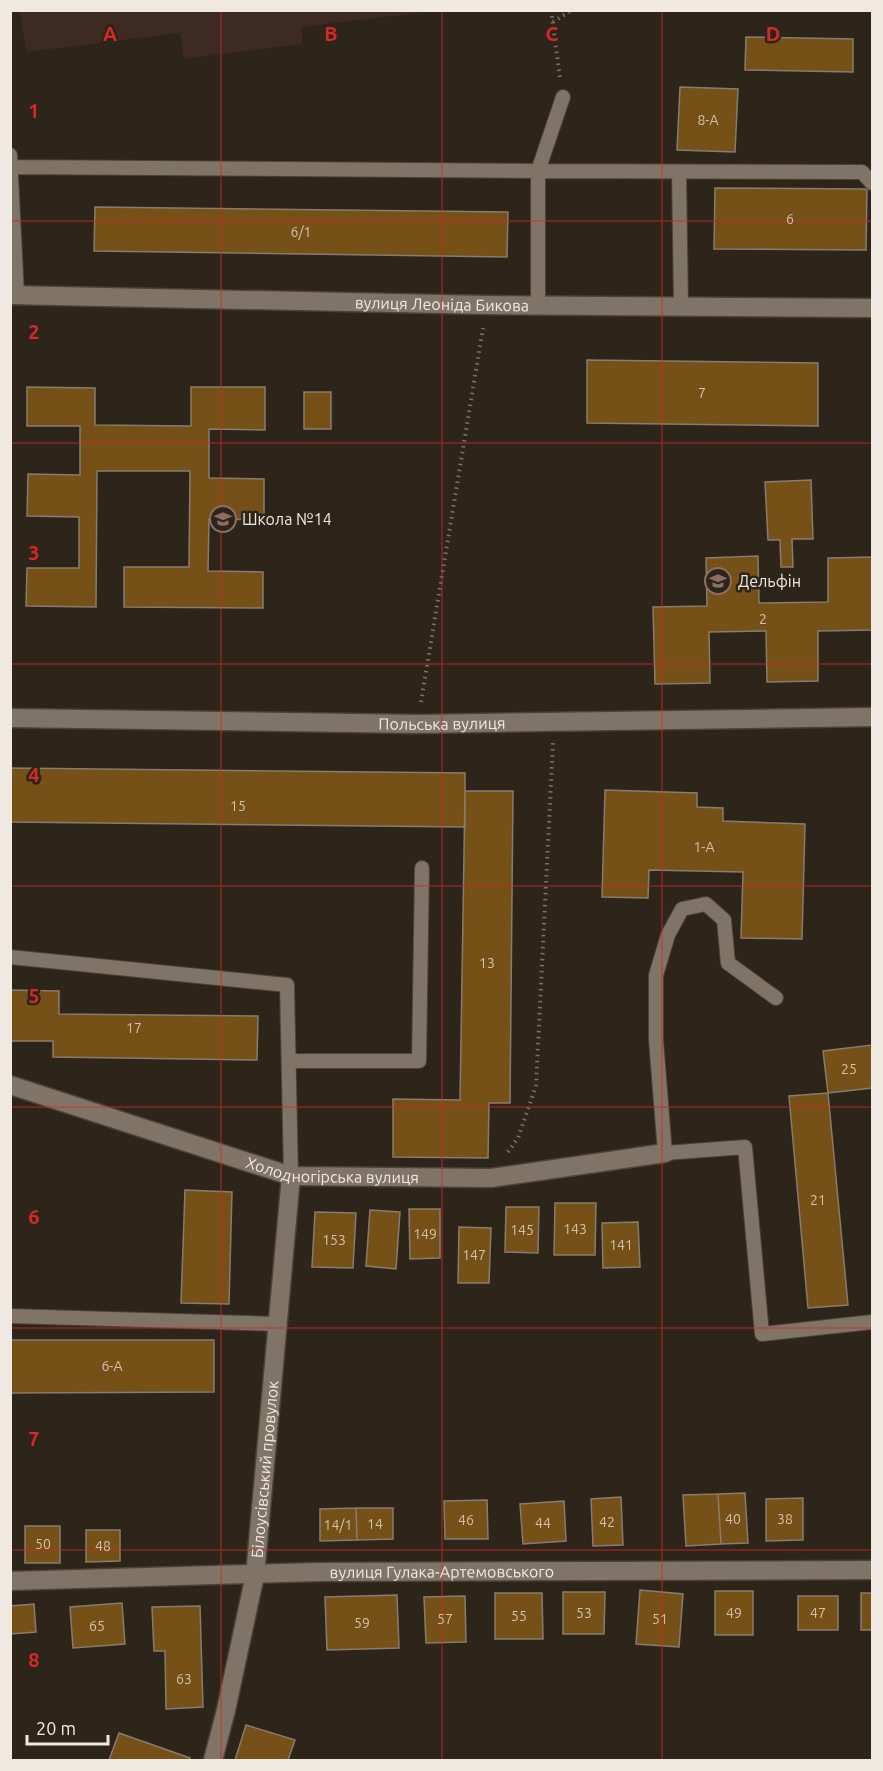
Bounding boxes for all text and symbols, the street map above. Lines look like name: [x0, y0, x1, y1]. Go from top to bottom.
text: A: [103, 22, 117, 45]
text: B: [324, 22, 338, 45]
text: C: [546, 22, 559, 45]
text: D: [766, 22, 780, 45]
text: 1: [28, 99, 40, 122]
house number: 8-А: [697, 112, 719, 128]
house number: 6: [786, 211, 794, 227]
house number: 6/1: [291, 224, 311, 240]
street label: вулиця Леоніда Бикова: [355, 293, 529, 314]
text: 2: [28, 320, 40, 343]
house number: 7: [698, 385, 706, 401]
school or university icon: Школа №14: [208, 504, 238, 534]
place label: Школа №14: [242, 510, 332, 528]
text: 3: [28, 541, 40, 564]
school or university icon: Дельфін: [703, 566, 733, 596]
place label: Дельфін: [738, 572, 801, 590]
house number: 2: [759, 611, 767, 627]
street label: Польська вулиця: [378, 714, 506, 733]
text: 4: [28, 763, 40, 786]
house number: 15: [230, 798, 246, 814]
house number: 1-А: [693, 839, 715, 855]
house number: 13: [479, 955, 495, 971]
text: 5: [28, 984, 40, 1007]
house number: 17: [126, 1020, 142, 1036]
house number: 25: [841, 1061, 857, 1077]
street label: Холодногірська вулиця: [244, 1153, 419, 1186]
house number: 21: [810, 1192, 826, 1208]
text: 6: [28, 1205, 40, 1228]
house number: 143: [563, 1221, 587, 1237]
house number: 145: [510, 1222, 534, 1238]
house number: 149: [413, 1226, 437, 1242]
house number: 153: [322, 1232, 346, 1248]
house number: 141: [609, 1237, 633, 1253]
house number: 147: [462, 1247, 486, 1263]
house number: 6-А: [101, 1358, 123, 1374]
street label: Білоусівський провулок: [248, 1380, 282, 1559]
text: 7: [28, 1427, 40, 1450]
house number: 40: [725, 1511, 741, 1527]
house number: 38: [777, 1511, 793, 1527]
house number: 46: [458, 1512, 474, 1528]
house number: 42: [599, 1514, 615, 1530]
house number: 44: [535, 1515, 551, 1531]
house number: 14: [367, 1516, 383, 1532]
house number: 14/1: [324, 1517, 352, 1533]
house number: 50: [35, 1536, 51, 1552]
house number: 48: [95, 1538, 111, 1554]
street label: вулиця Гулака-Артемовського: [330, 1562, 554, 1581]
house number: 53: [576, 1605, 592, 1621]
house number: 49: [726, 1605, 742, 1621]
house number: 47: [810, 1605, 826, 1621]
house number: 55: [511, 1608, 527, 1624]
house number: 57: [437, 1611, 453, 1627]
house number: 51: [652, 1611, 668, 1627]
house number: 59: [354, 1615, 370, 1631]
house number: 65: [89, 1618, 105, 1634]
text: 8: [28, 1648, 40, 1671]
house number: 63: [176, 1671, 192, 1687]
scale bar: [27, 1708, 108, 1746]
text: 20 m: [36, 1718, 76, 1738]

